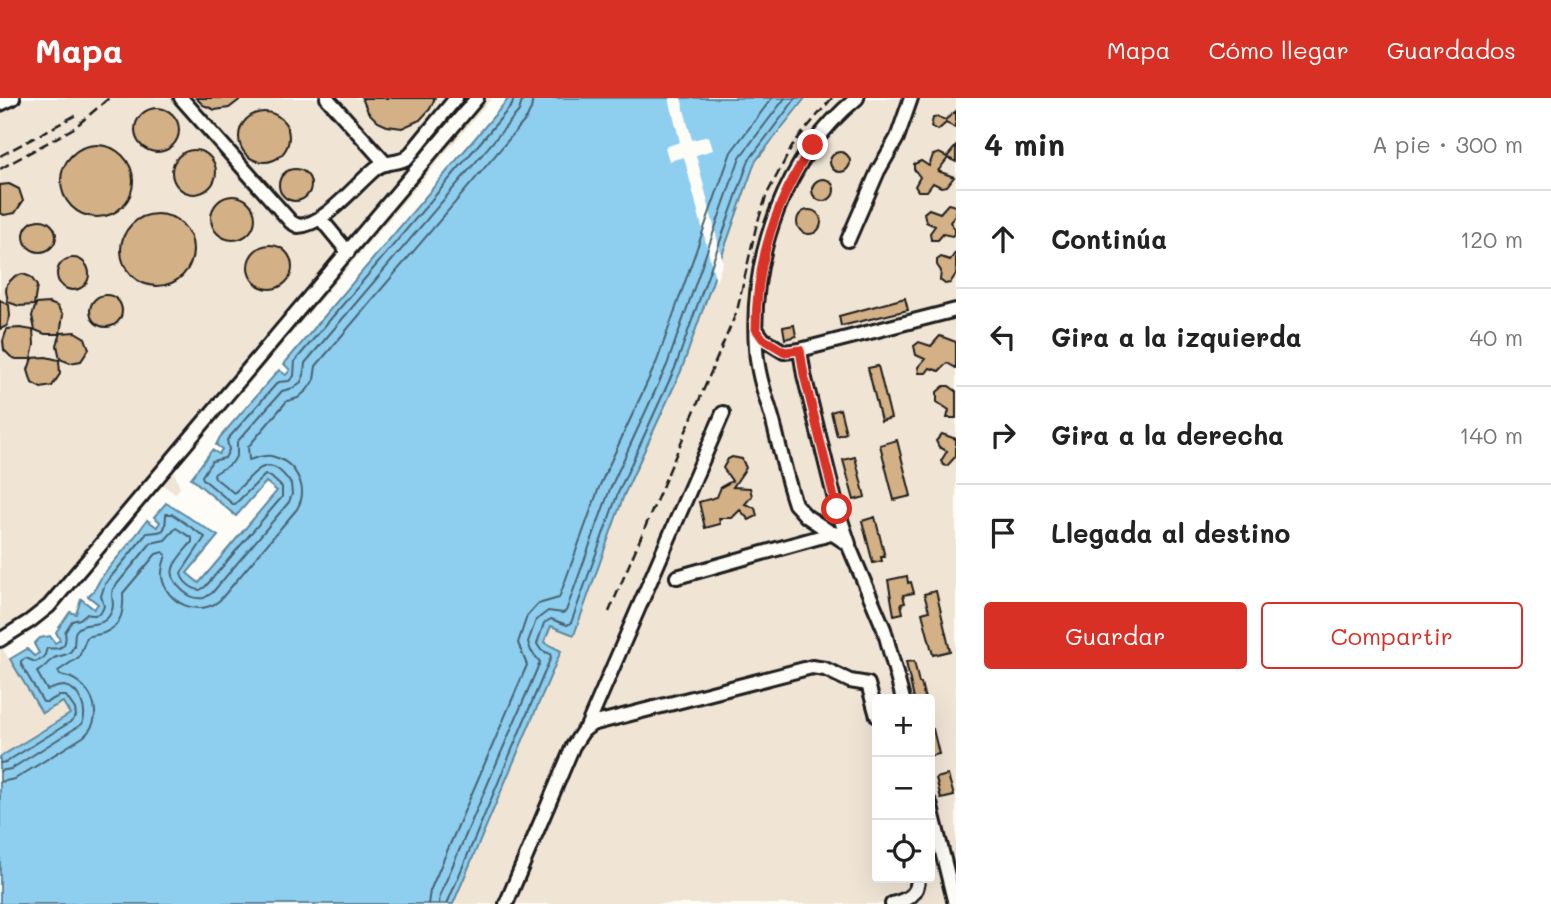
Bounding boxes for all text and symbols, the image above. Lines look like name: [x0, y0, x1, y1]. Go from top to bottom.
text: Mapa: [35, 28, 123, 71]
text: Mapa: [1107, 34, 1171, 65]
text: Cómo llegar: [1209, 34, 1349, 65]
text: Guardados: [1387, 34, 1516, 65]
text: 4 min: [984, 124, 1065, 164]
route end: [797, 129, 828, 160]
text: A pie · 300 m: [1372, 129, 1523, 159]
icon: ahead: [984, 220, 1022, 258]
text: Continúa: [1051, 222, 1167, 256]
text: 120 m: [1460, 224, 1523, 254]
icon: left: [984, 318, 1022, 356]
text: Gira a la izquierda: [1051, 320, 1302, 354]
text: 40 m: [1470, 322, 1523, 352]
icon: right: [984, 416, 1022, 454]
text: Gira a la derecha: [1051, 418, 1284, 452]
text: 140 m: [1459, 420, 1523, 450]
route start: [821, 493, 852, 524]
icon: arrive: [984, 514, 1022, 552]
text: Llegada al destino: [1051, 516, 1290, 550]
button: Guardar: [984, 602, 1247, 669]
button: Compartir: [1261, 602, 1523, 669]
map controls: [872, 694, 935, 883]
button: +: [872, 694, 935, 757]
button: −: [872, 757, 935, 820]
button: locate: [872, 820, 935, 883]

